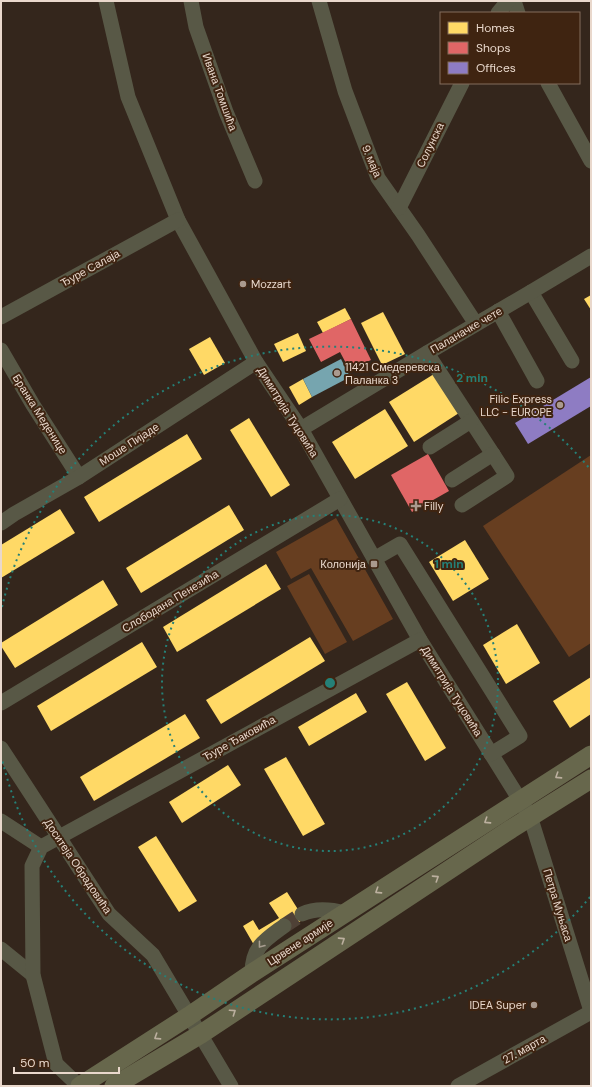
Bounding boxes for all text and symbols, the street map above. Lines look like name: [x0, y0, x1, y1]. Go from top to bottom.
legend: [440, 12, 580, 84]
text: Homes: [476, 20, 515, 36]
text: Shops: [476, 40, 511, 56]
street label: Ивана Томшића: [199, 51, 241, 134]
text: Offices: [476, 60, 516, 76]
street label: Солунска: [413, 119, 447, 170]
street label: 9. маја: [359, 143, 385, 180]
street label: Ђуре Салаја: [58, 246, 123, 290]
place label: Mozzart: [251, 277, 291, 291]
marker: Mozzart: [238, 279, 248, 289]
street label: Паланачке чете: [428, 304, 504, 356]
place label: 11421 Смедеревска Паланка 3: [345, 360, 441, 387]
street label: Димитрија Туцовића: [254, 364, 322, 461]
marker: 11421 Смедеревска Паланка 3: [332, 368, 342, 378]
text: 2 min: [456, 370, 488, 386]
street label: Бранка Меденице: [10, 371, 70, 457]
place label: Filic Express LLC - EUROPE: [480, 392, 552, 419]
marker: Filic Express LLC - EUROPE: [555, 400, 565, 410]
street label: Моше Пијаде: [96, 419, 162, 469]
place label: Filly: [424, 499, 444, 513]
marker: Filly: [411, 501, 421, 511]
text: 1 min: [434, 556, 464, 572]
place label: Колонија: [320, 557, 367, 571]
marker: Колонија: [369, 559, 379, 569]
street label: Слободана Пенезића: [119, 566, 221, 635]
street label: Димитрија Туцовића: [418, 643, 486, 740]
centre of rings: [323, 676, 337, 690]
street label: Ђуре Ђаковића: [200, 712, 279, 764]
one-way arrow: [555, 771, 562, 779]
street label: Доситеја Обрадовића: [41, 816, 116, 917]
one-way arrow: [484, 816, 491, 824]
street label: Петра Муњаса: [540, 867, 576, 944]
one-way arrow: [432, 875, 439, 883]
one-way arrow: [375, 886, 382, 894]
street label: Црвене армије: [264, 916, 336, 968]
one-way arrow: [337, 938, 344, 945]
one-way arrow: [259, 940, 266, 948]
place label: IDEA Super: [470, 998, 526, 1012]
marker: IDEA Super: [529, 1000, 539, 1010]
one-way arrow: [229, 1009, 236, 1017]
street label: 27. марта: [500, 1031, 549, 1067]
one-way arrow: [154, 1032, 161, 1039]
scale bar: [14, 1049, 119, 1075]
text: 50 m: [20, 1055, 49, 1071]

